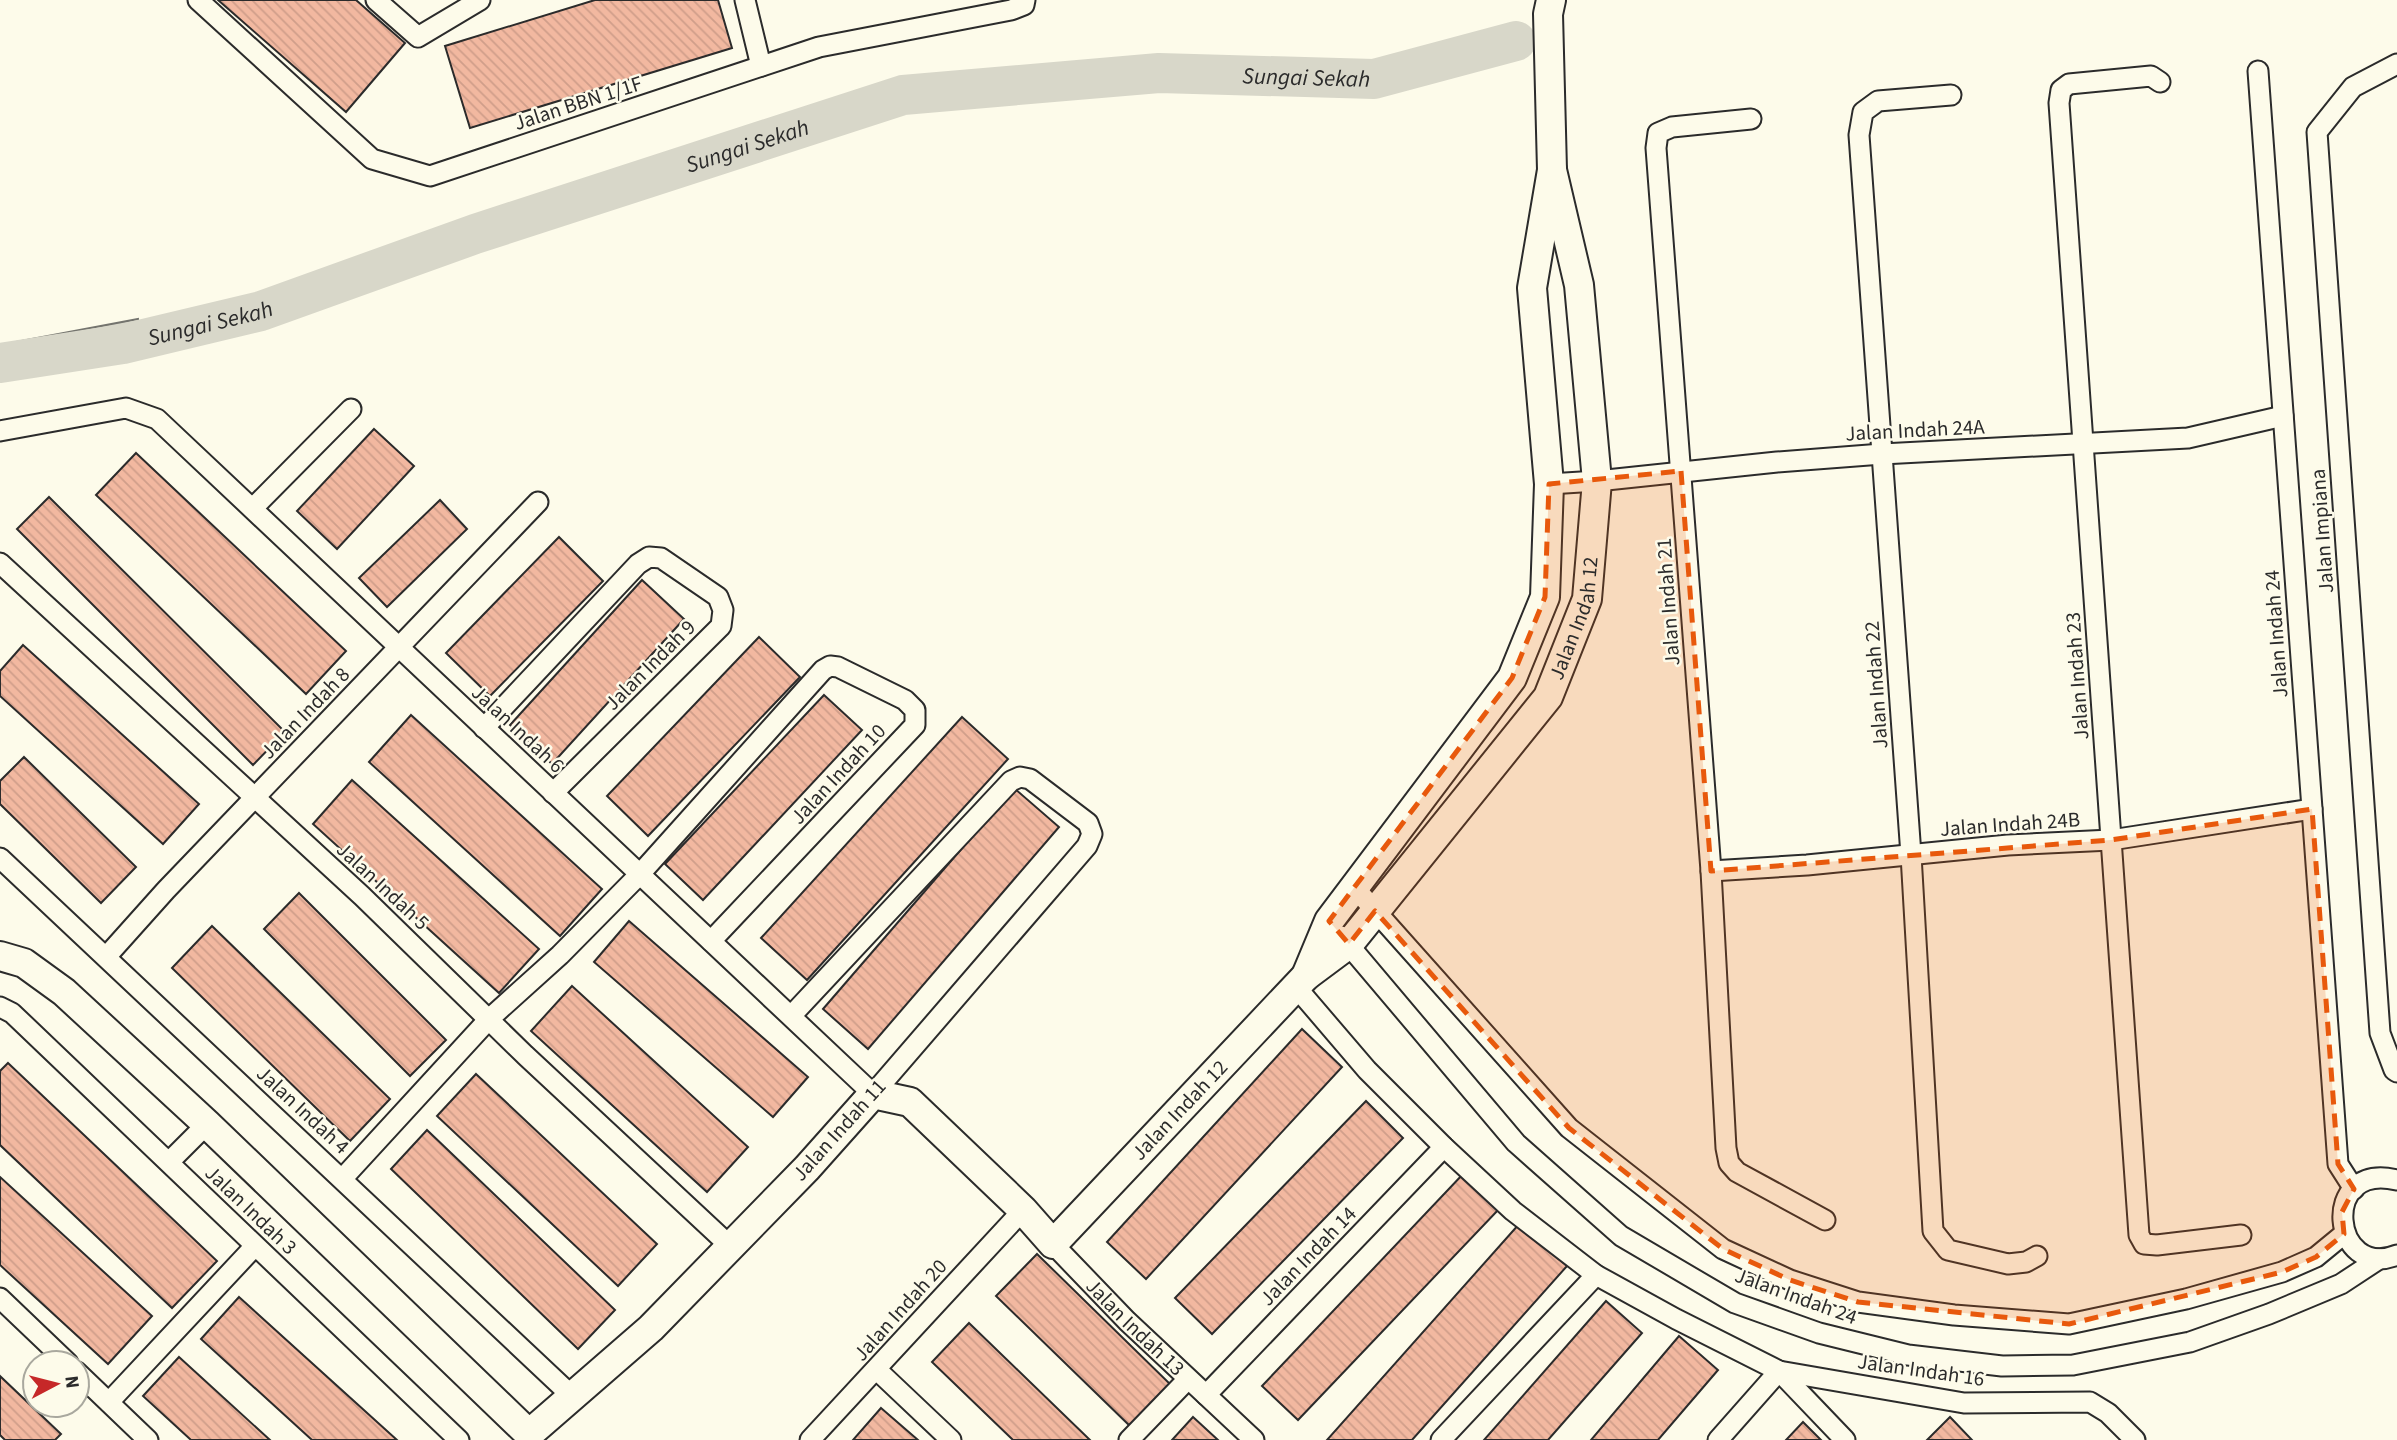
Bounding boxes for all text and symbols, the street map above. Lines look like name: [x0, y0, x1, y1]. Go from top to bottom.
water label: Sungai Sekah: [1242, 59, 1371, 96]
street label: Jalan BBN 1/1F: [510, 68, 646, 138]
water label: Sungai Sekah: [681, 111, 813, 182]
water label: Sungai Sekah: [144, 292, 278, 355]
street label: Jalan Indah 24A: [1845, 411, 1986, 449]
street label: Jalan Impiana: [2303, 468, 2341, 594]
street label: Jalan Indah 21: [1649, 537, 1687, 667]
street label: Jalan Indah 12: [1541, 555, 1606, 684]
street label: Jalan Indah 24: [2257, 569, 2295, 699]
street label: Jalan Indah 23: [2058, 611, 2096, 741]
street label: Jalan Indah 9: [598, 613, 702, 717]
street label: Jalan Indah 22: [1857, 620, 1895, 750]
street label: Jalan Indah 8: [253, 660, 357, 766]
street label: Jalan Indah 6: [465, 678, 571, 780]
street label: Jalan Indah 10: [783, 717, 893, 831]
street label: Jalan Indah 24B: [1939, 804, 2081, 844]
street label: Jalan Indah 5: [330, 835, 436, 937]
street label: Jalan Indah 12: [1125, 1053, 1234, 1167]
street label: Jalan Indah 4: [250, 1059, 356, 1161]
street label: Jalan Indah 11: [785, 1072, 893, 1188]
street label: Jalan Indah 3: [198, 1158, 304, 1262]
street label: Jalan Indah 14: [1253, 1200, 1363, 1312]
street label: Jalan Indah 20: [846, 1252, 954, 1368]
street label: Jalan Indah 24: [1731, 1260, 1861, 1332]
street label: Jalan Indah 13: [1079, 1272, 1191, 1383]
street label: Jalan Indah 16: [1856, 1346, 1986, 1394]
north arrow: [21, 1349, 91, 1419]
text: N: [57, 1374, 86, 1390]

